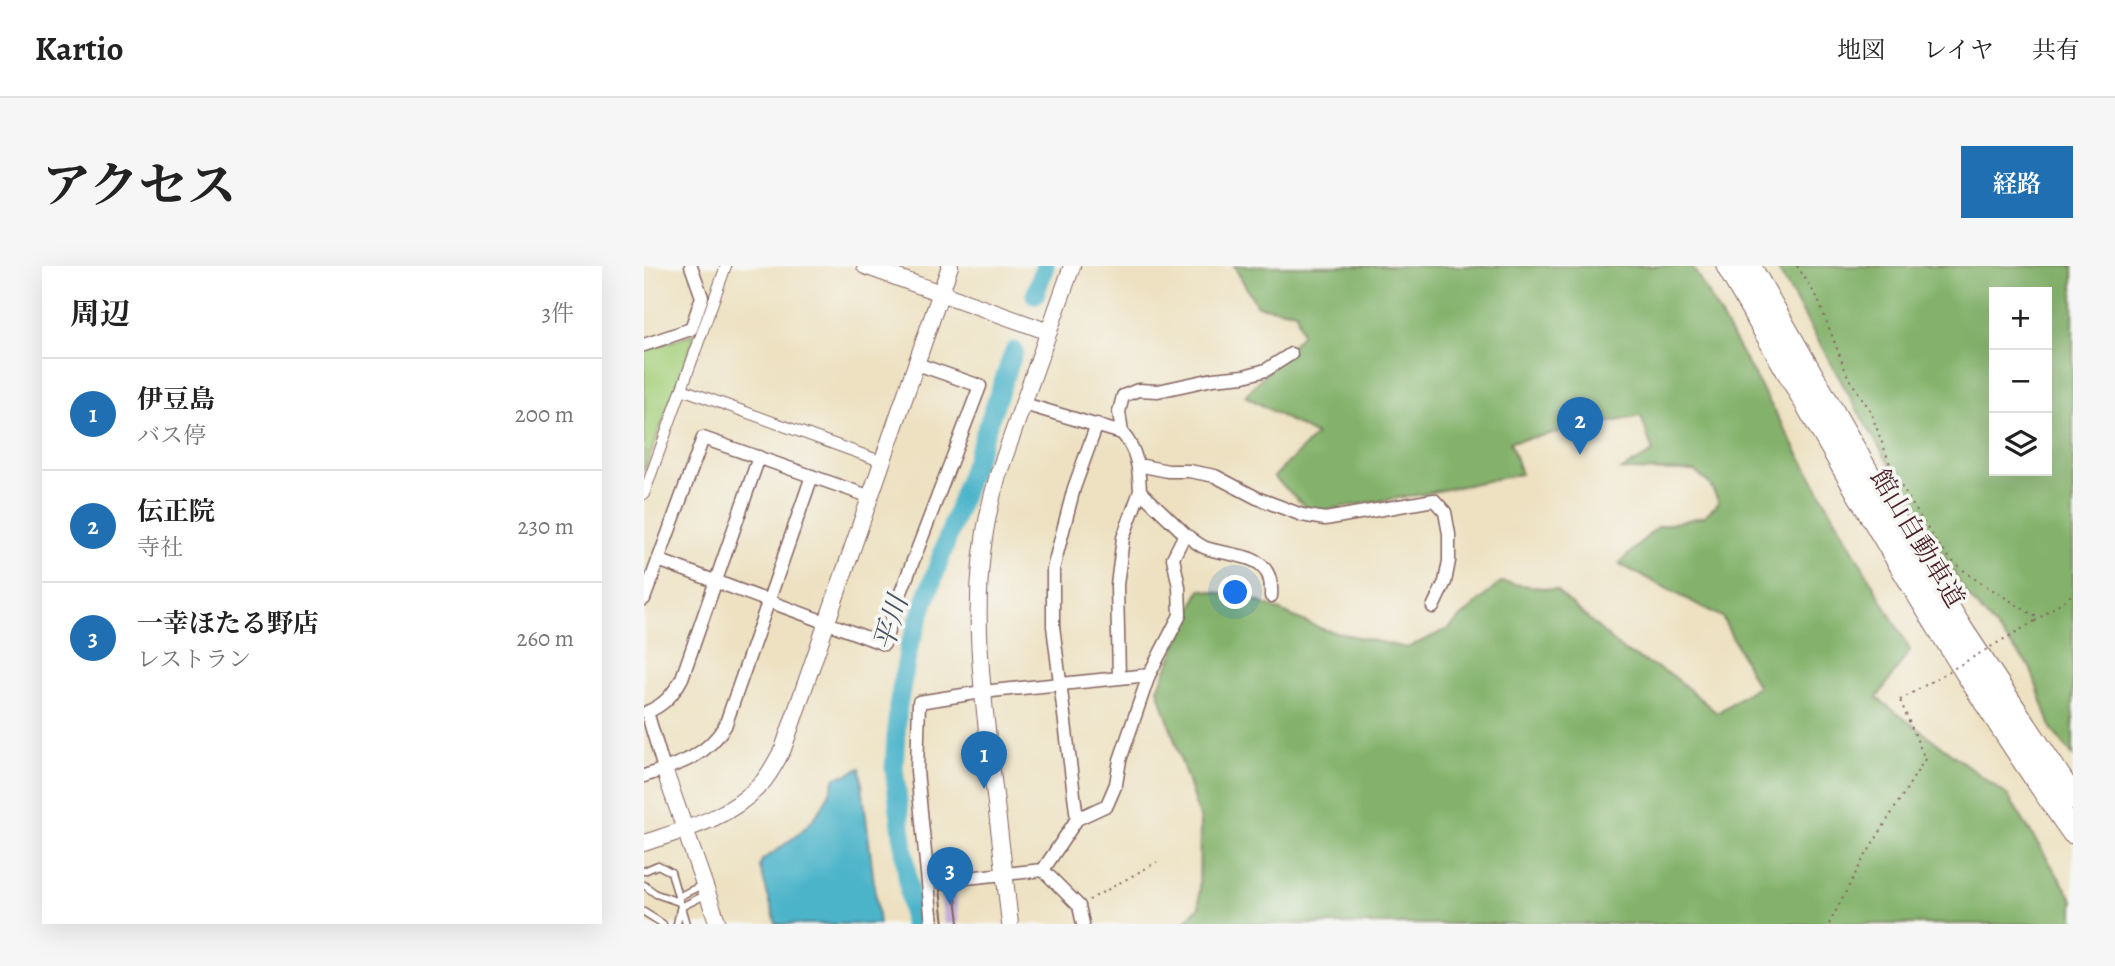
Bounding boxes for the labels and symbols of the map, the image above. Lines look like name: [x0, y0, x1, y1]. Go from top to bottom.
pin: 2: [1557, 397, 1603, 455]
street label: 館山自動車道: [1862, 462, 1973, 614]
your location: [1218, 575, 1252, 609]
water label: 平川: [865, 588, 918, 656]
pin: 1: [961, 731, 1007, 789]
pin: 3: [927, 847, 973, 905]

